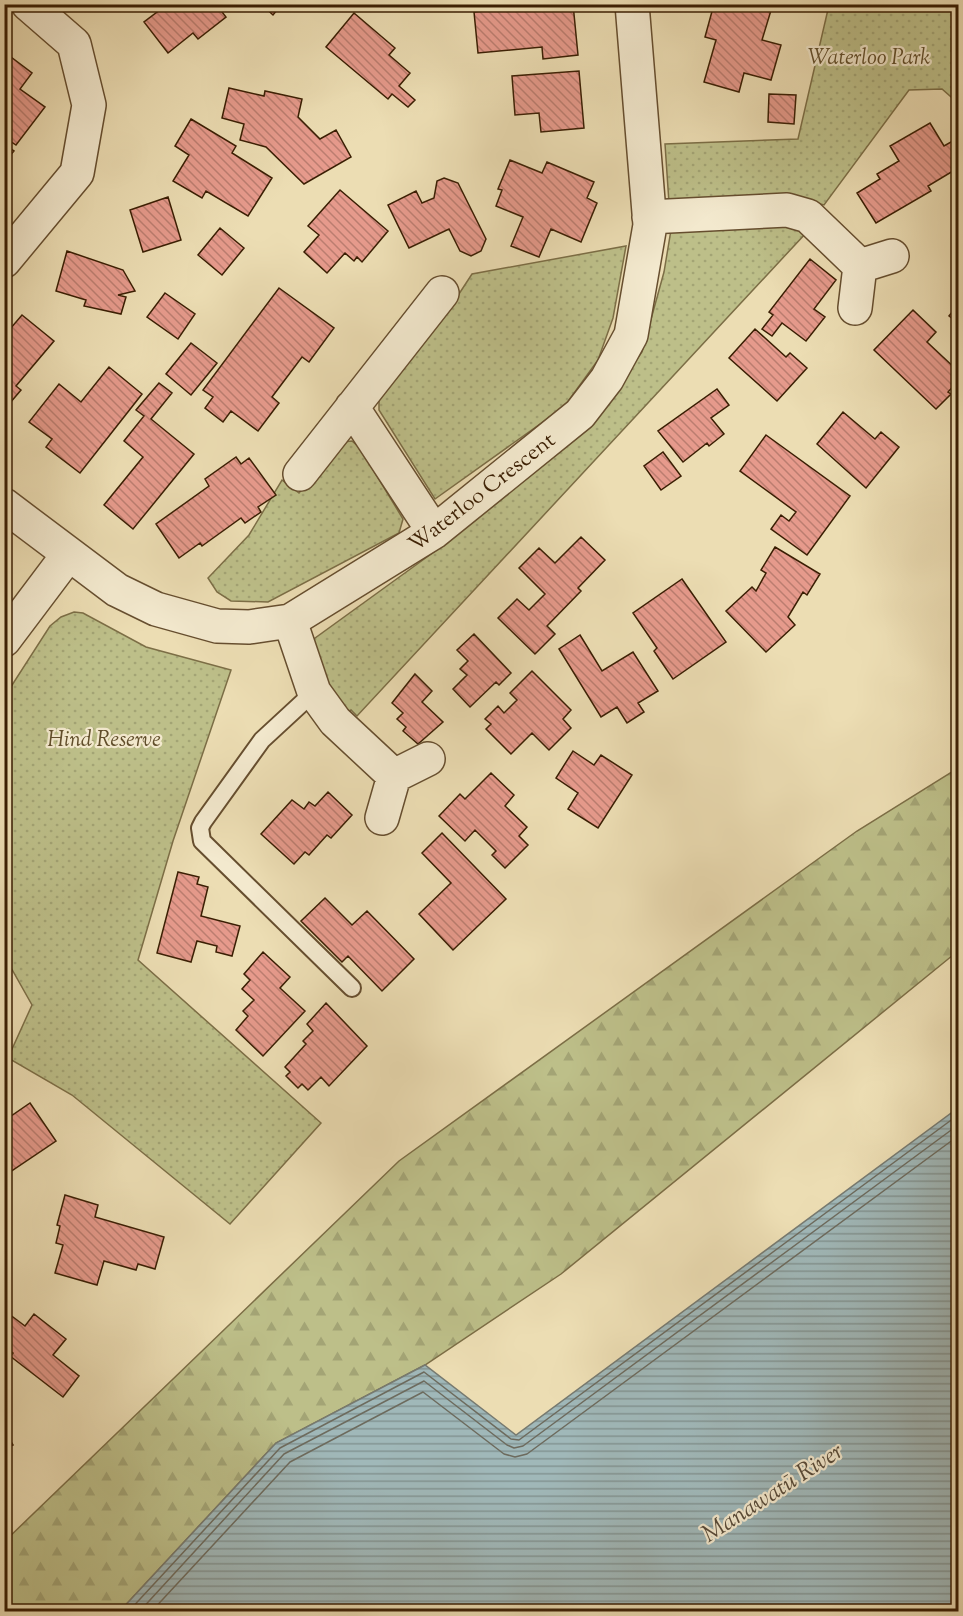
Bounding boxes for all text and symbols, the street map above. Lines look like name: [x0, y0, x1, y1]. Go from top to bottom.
park label: Waterloo Park: [808, 43, 930, 75]
street label: Waterloo Crescent: [403, 425, 563, 561]
park label: Hind Reserve: [47, 725, 161, 757]
water label: Manawatū River: [696, 1435, 851, 1552]

